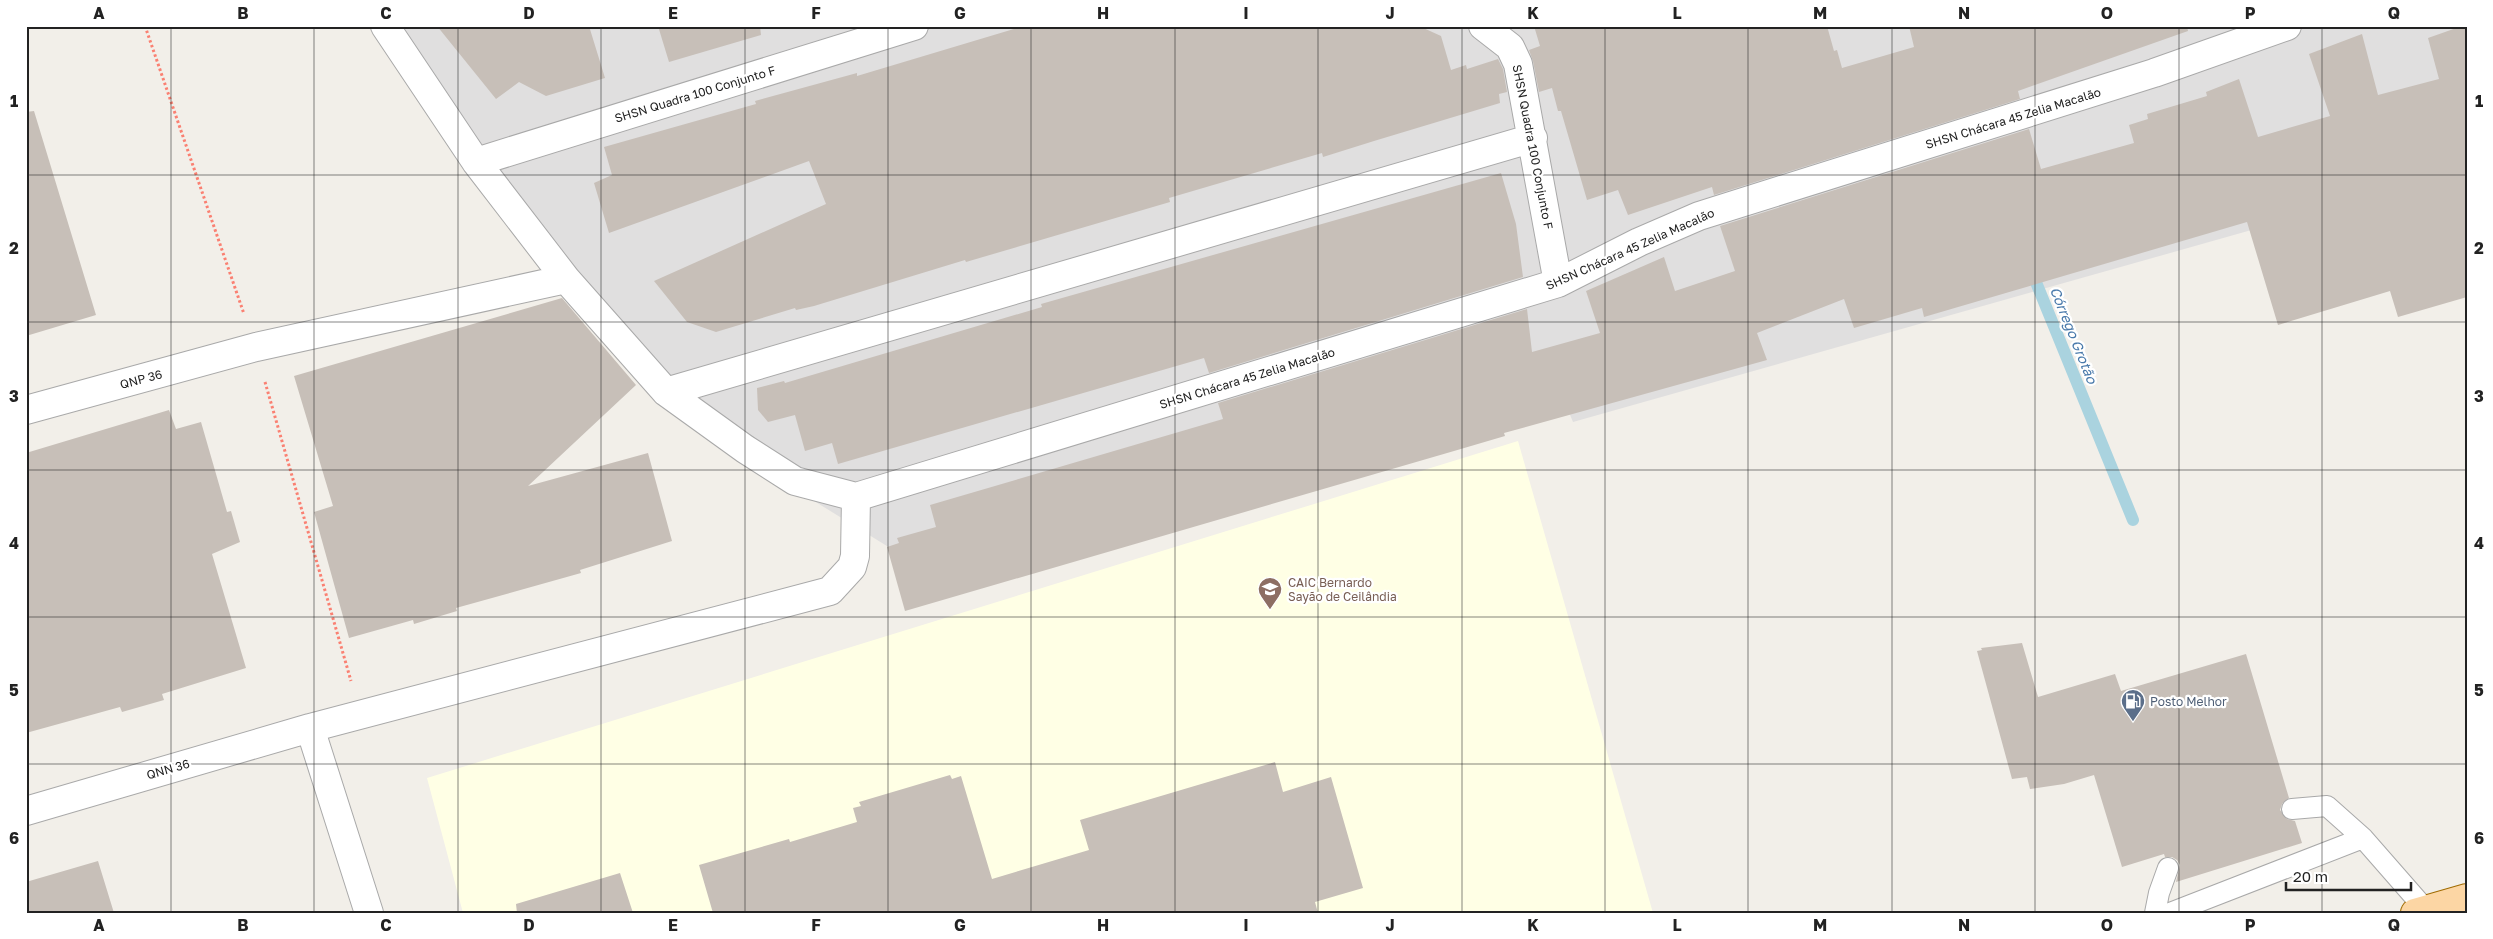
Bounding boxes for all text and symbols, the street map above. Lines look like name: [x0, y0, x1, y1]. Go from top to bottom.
text: A: [93, 3, 105, 23]
text: B: [237, 3, 249, 23]
text: C: [380, 3, 392, 23]
text: D: [523, 3, 535, 23]
text: E: [668, 3, 678, 23]
text: F: [811, 3, 821, 23]
text: G: [954, 3, 966, 23]
text: H: [1097, 3, 1109, 23]
text: I: [1243, 3, 1249, 23]
text: J: [1385, 3, 1395, 23]
text: K: [1527, 3, 1539, 23]
text: L: [1672, 3, 1682, 23]
text: M: [1813, 3, 1827, 23]
text: N: [1958, 3, 1970, 23]
text: O: [2101, 3, 2113, 23]
text: P: [2245, 3, 2256, 23]
text: Q: [2388, 3, 2400, 23]
street label: SHSN Quadra 100 Conjunto F: [613, 62, 777, 126]
street label: SHSN Quadra 100 Conjunto F: [1510, 63, 1556, 231]
street label: SHSN Chácara 45 Zelia Macalão: [1923, 84, 2103, 152]
text: 1: [10, 91, 18, 111]
text: 1: [2475, 91, 2483, 111]
street label: SHSN Chácara 45 Zelia Macalão: [1543, 205, 1717, 293]
text: 2: [9, 238, 19, 258]
text: 2: [2474, 238, 2484, 258]
water label: Córrego Grotão: [2047, 284, 2102, 387]
street label: SHSN Chácara 45 Zelia Macalão: [1157, 344, 1337, 412]
street label: QNP 36: [118, 366, 164, 392]
text: 3: [9, 386, 19, 406]
text: 3: [2474, 386, 2484, 406]
text: 4: [9, 533, 19, 553]
text: 4: [2474, 533, 2484, 553]
place label: CAIC Bernardo Sayão de Ceilândia: [1288, 575, 1397, 604]
school or university icon: CAIC Bernardo Sayão de Ceilândia: [1257, 576, 1283, 610]
text: 5: [9, 680, 19, 700]
text: 5: [2474, 680, 2484, 700]
fuel station icon: Posto Melhor: [2120, 688, 2146, 722]
place label: Posto Melhor: [2150, 694, 2227, 709]
street label: QNN 36: [145, 756, 191, 782]
text: 6: [9, 828, 19, 848]
text: 6: [2474, 828, 2484, 848]
scale bar: [2286, 859, 2410, 891]
text: 20 m: [2293, 867, 2328, 885]
text: A: [93, 915, 105, 935]
text: B: [237, 915, 249, 935]
text: C: [380, 915, 392, 935]
text: D: [523, 915, 535, 935]
text: E: [668, 915, 678, 935]
text: F: [811, 915, 821, 935]
text: G: [954, 915, 966, 935]
text: H: [1097, 915, 1109, 935]
text: I: [1243, 915, 1249, 935]
text: J: [1385, 915, 1395, 935]
text: K: [1527, 915, 1539, 935]
text: L: [1672, 915, 1682, 935]
text: M: [1813, 915, 1827, 935]
text: N: [1958, 915, 1970, 935]
text: O: [2101, 915, 2113, 935]
text: P: [2245, 915, 2256, 935]
text: Q: [2388, 915, 2400, 935]

